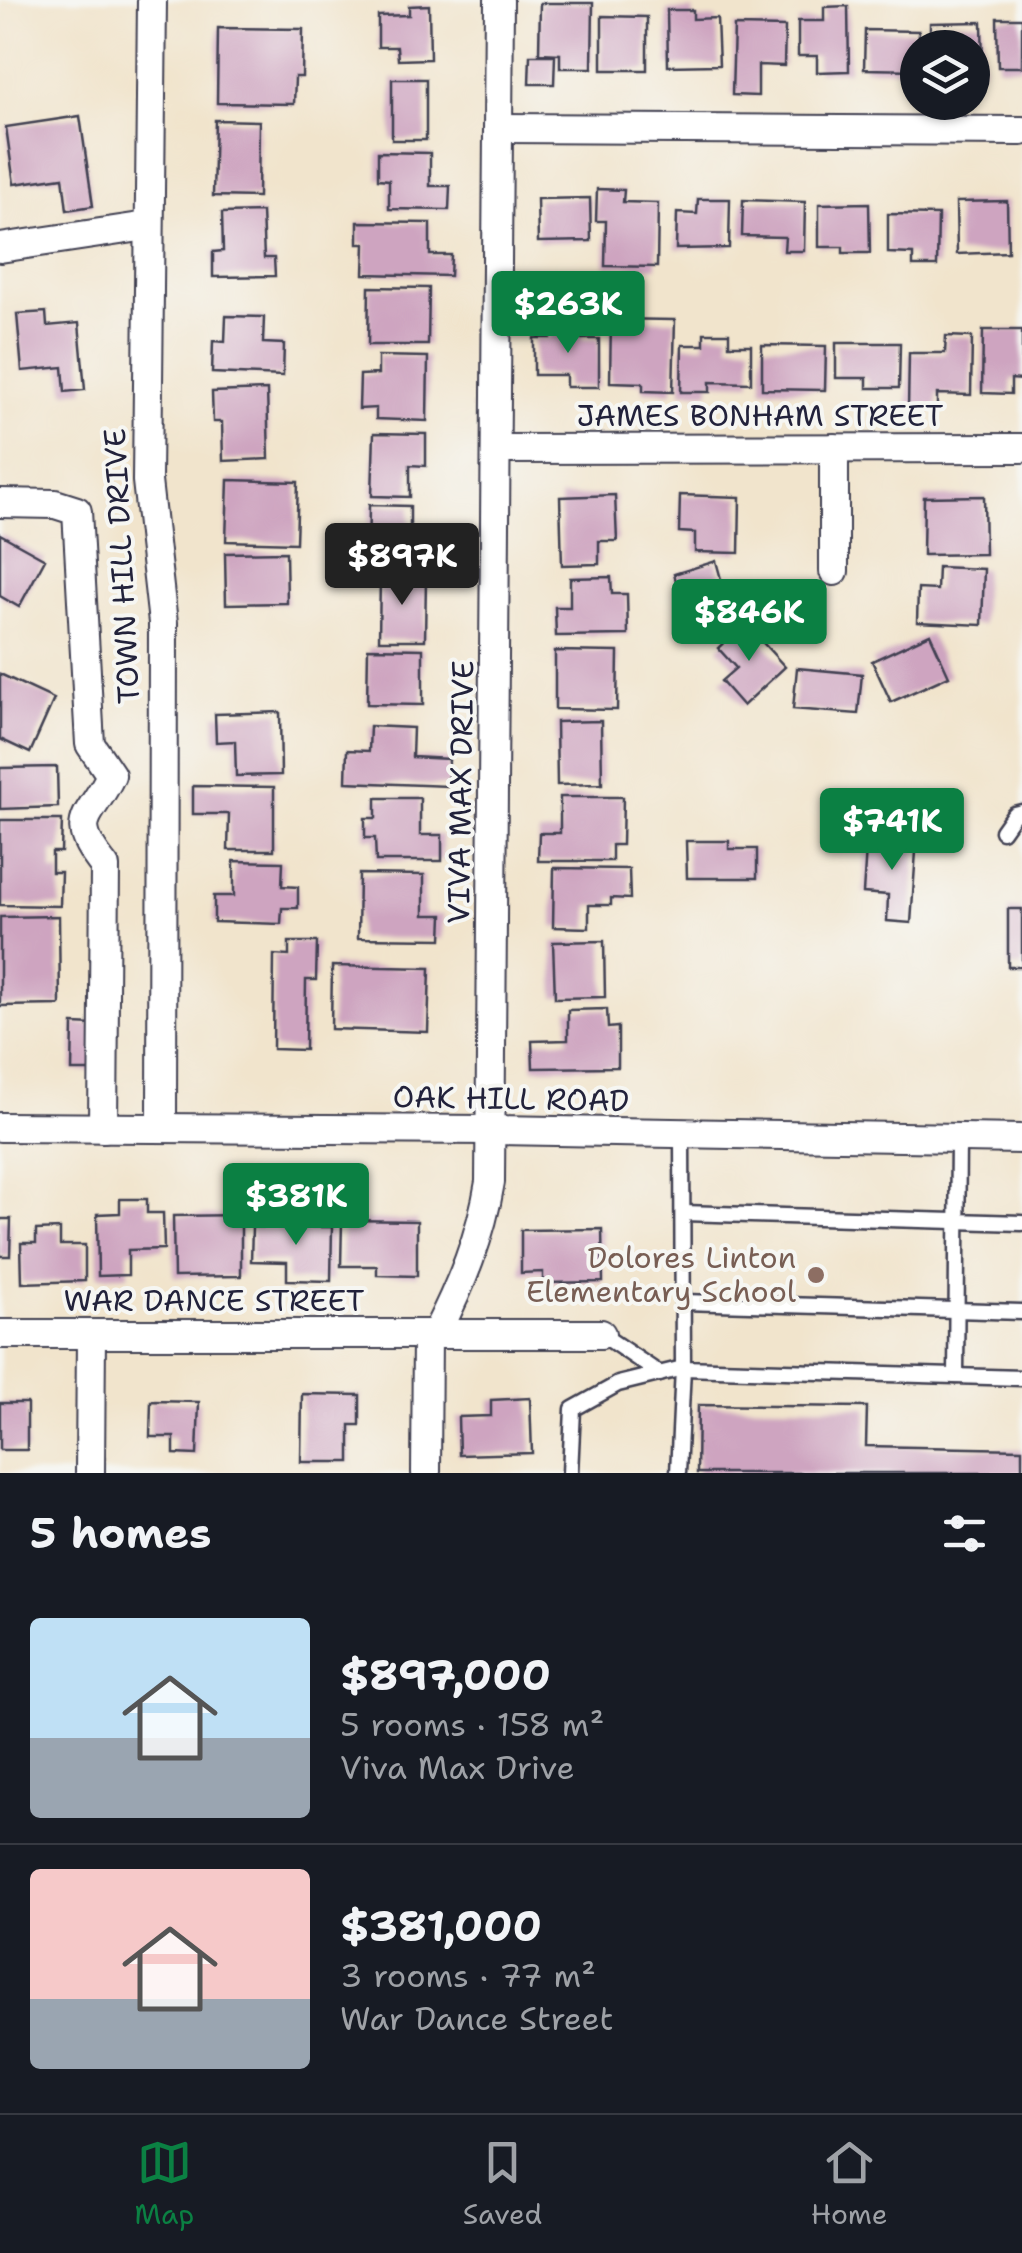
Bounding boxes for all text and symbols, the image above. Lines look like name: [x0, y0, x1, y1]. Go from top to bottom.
map controls: [900, 30, 990, 120]
button: layers: [900, 30, 990, 120]
pin: $263K: [498, 271, 638, 356]
text: $263K: [514, 282, 622, 325]
street label: JAMES BONHAM STREET: [576, 395, 944, 436]
street label: TOWN HILL DRIVE: [94, 427, 149, 705]
pin: $897K: [332, 523, 472, 608]
text: $897K: [347, 534, 457, 577]
pin: $846K: [679, 579, 819, 664]
text: $846K: [694, 590, 804, 633]
street label: VIVA MAX DRIVE: [438, 660, 483, 924]
pin: $741K: [822, 788, 962, 873]
text: $741K: [842, 799, 942, 842]
street label: OAK HILL ROAD: [392, 1076, 630, 1121]
pin: $381K: [226, 1163, 366, 1248]
text: $381K: [245, 1174, 347, 1217]
place label: Dolores Linton Elementary School: [526, 1237, 796, 1312]
marker: Dolores Linton Elementary School: [805, 1264, 827, 1286]
street label: WAR DANCE STREET: [63, 1280, 365, 1321]
text: 5 homes: [30, 1505, 211, 1561]
icon: filters: [937, 1506, 992, 1561]
text: $897,000: [340, 1647, 551, 1703]
icon: home: [110, 1658, 230, 1778]
text: 5 rooms · 158 m²: [340, 1703, 604, 1746]
text: Viva Max Drive: [340, 1746, 575, 1789]
text: $381,000: [340, 1898, 542, 1954]
icon: home: [110, 1909, 230, 2029]
text: 3 rooms · 77 m²: [340, 1954, 596, 1997]
text: War Dance Street: [340, 1997, 613, 2040]
tab: Map: [134, 2135, 194, 2233]
tab: Saved: [463, 2135, 542, 2233]
tab: Home: [811, 2135, 888, 2233]

